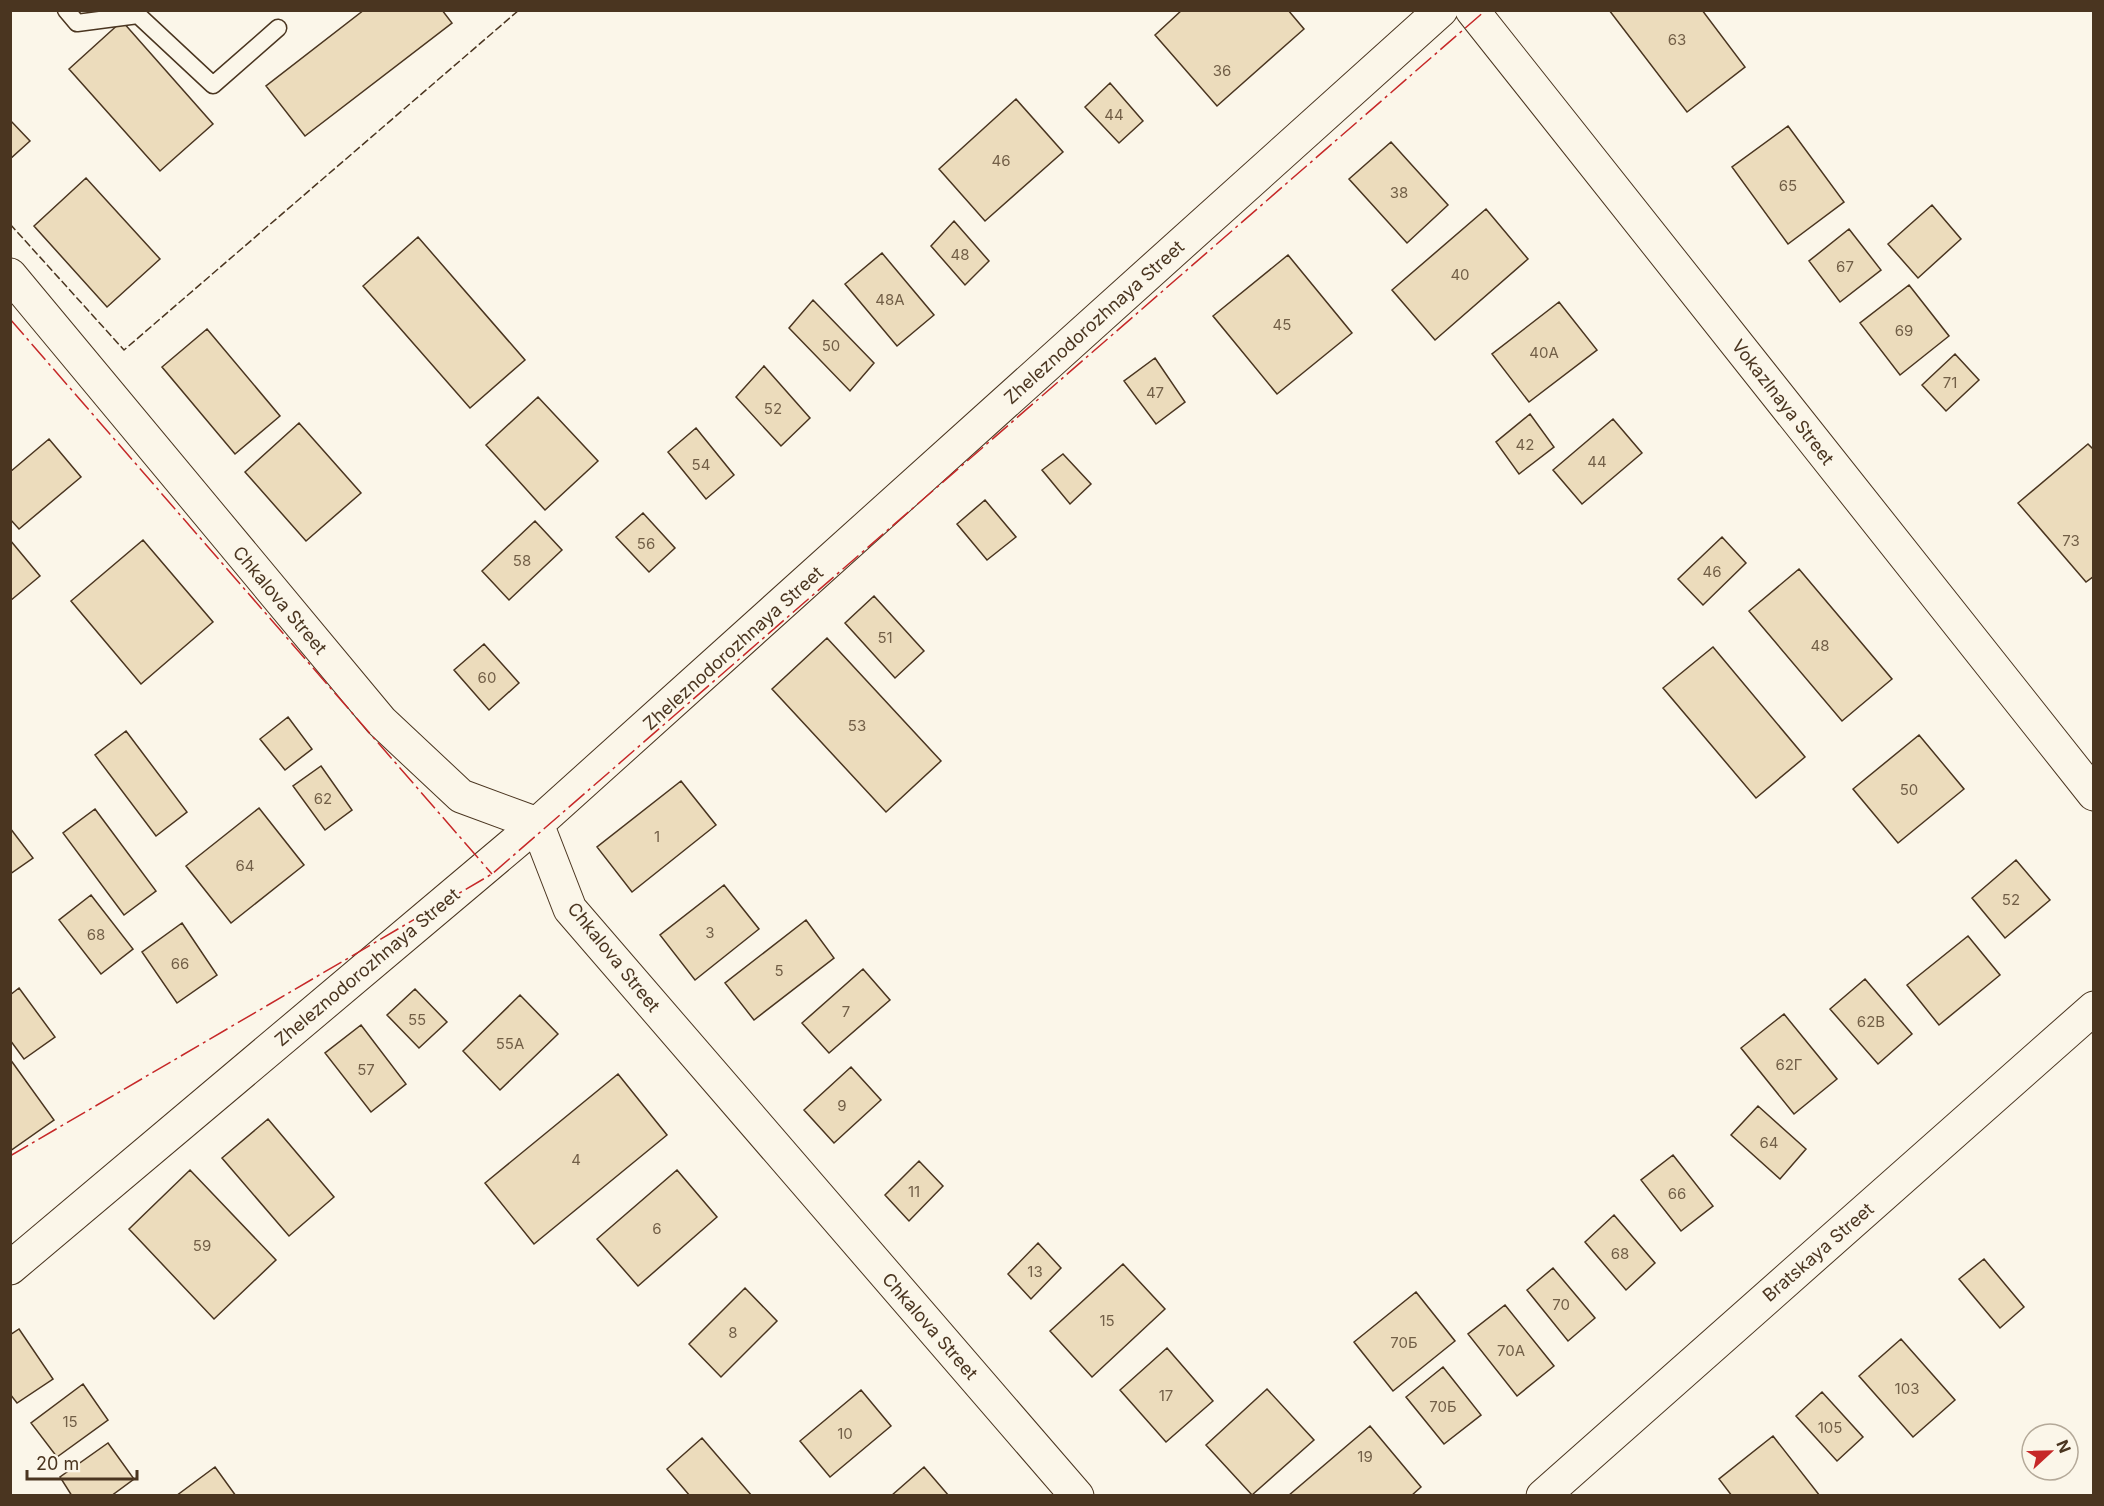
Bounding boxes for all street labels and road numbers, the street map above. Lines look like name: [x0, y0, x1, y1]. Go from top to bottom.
street label: Zheleznodorozhnaya Street: [1000, 236, 1188, 408]
street label: Vokazlnaya Street: [1728, 335, 1838, 469]
street label: Chkalova Street: [229, 542, 331, 658]
street label: Zheleznodorozhnaya Street: [639, 562, 827, 734]
street label: Zheleznodorozhnaya Street: [271, 884, 464, 1050]
street label: Chkalova Street: [563, 898, 665, 1016]
street label: Bratskaya Street: [1758, 1198, 1878, 1306]
street label: Chkalova Street: [878, 1268, 982, 1384]

